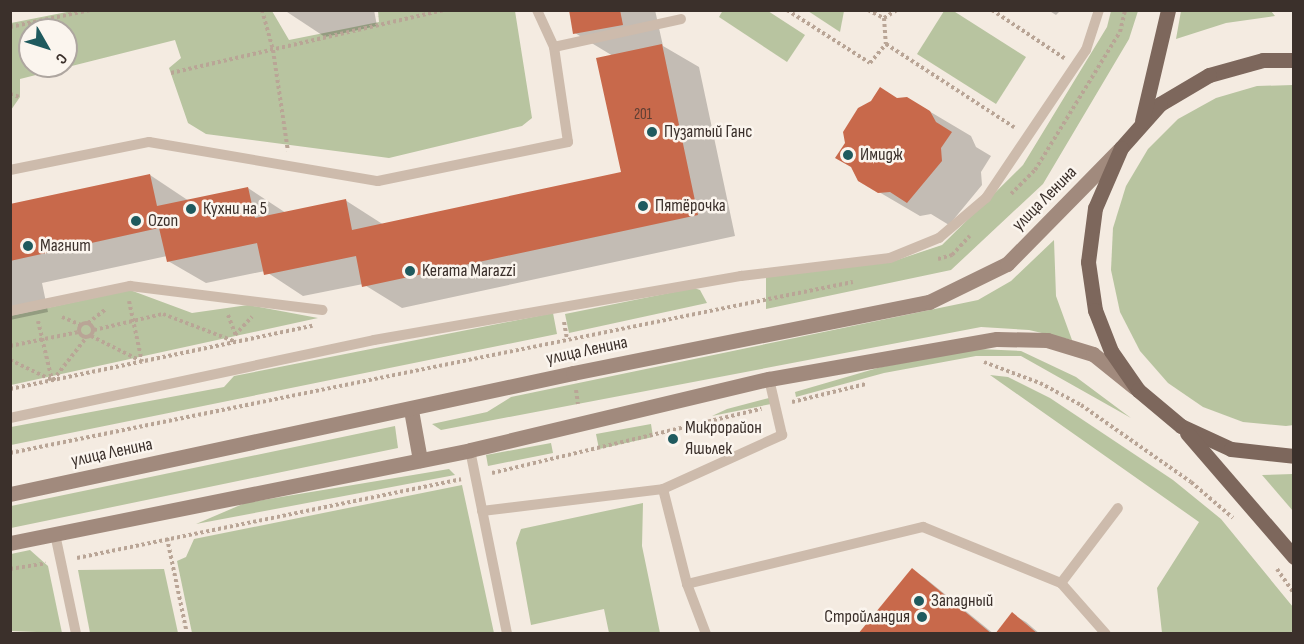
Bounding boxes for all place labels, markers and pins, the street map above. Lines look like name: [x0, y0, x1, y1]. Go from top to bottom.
place label: Пузатый Ганс: [664, 121, 753, 143]
marker: Пузатый Ганс: [645, 125, 659, 139]
place label: Имидж: [860, 144, 903, 166]
marker: Имидж: [841, 148, 855, 162]
place label: Пятёрочка: [655, 195, 726, 217]
place label: Кухни на 5: [203, 198, 267, 220]
marker: Пятёрочка: [636, 199, 650, 213]
marker: Кухни на 5: [184, 202, 198, 216]
place label: Ozon: [148, 210, 178, 232]
marker: Ozon: [129, 214, 143, 228]
place label: Магнит: [40, 235, 91, 257]
marker: Магнит: [21, 239, 35, 253]
place label: Kerama Marazzi: [422, 260, 516, 282]
marker: Kerama Marazzi: [403, 264, 417, 278]
place label: Микрорайон Яшьлек: [685, 418, 762, 460]
marker: Микрорайон Яшьлек: [666, 432, 680, 446]
place label: Западный: [931, 590, 993, 612]
marker: Западный: [912, 594, 926, 608]
place label: Стройландия: [824, 606, 910, 628]
marker: Стройландия: [915, 610, 929, 624]

